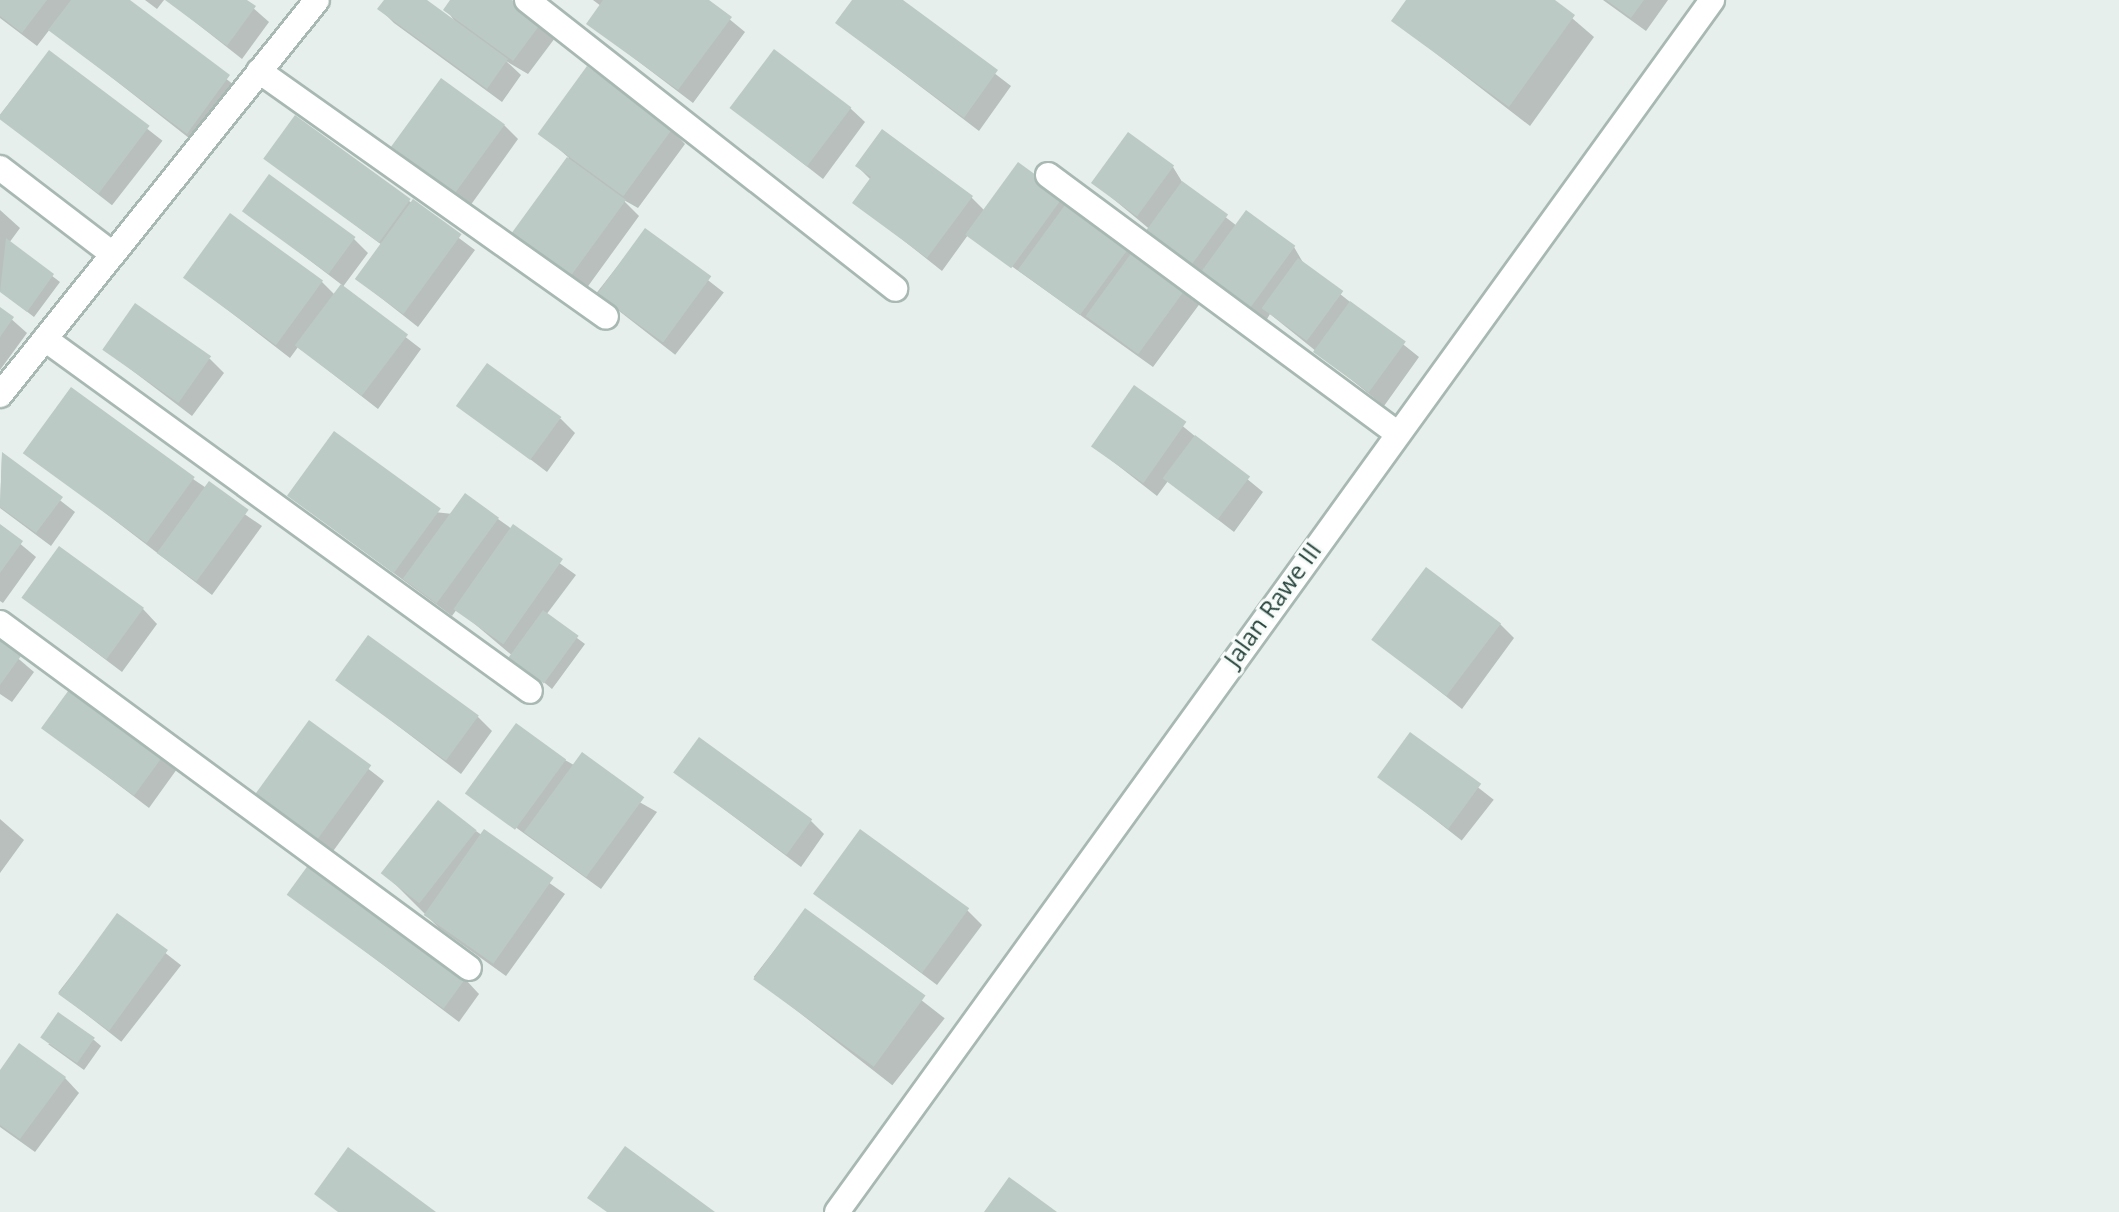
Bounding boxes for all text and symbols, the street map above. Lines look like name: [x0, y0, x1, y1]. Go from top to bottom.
street label: Jalan Rawe III: [1217, 536, 1327, 672]

